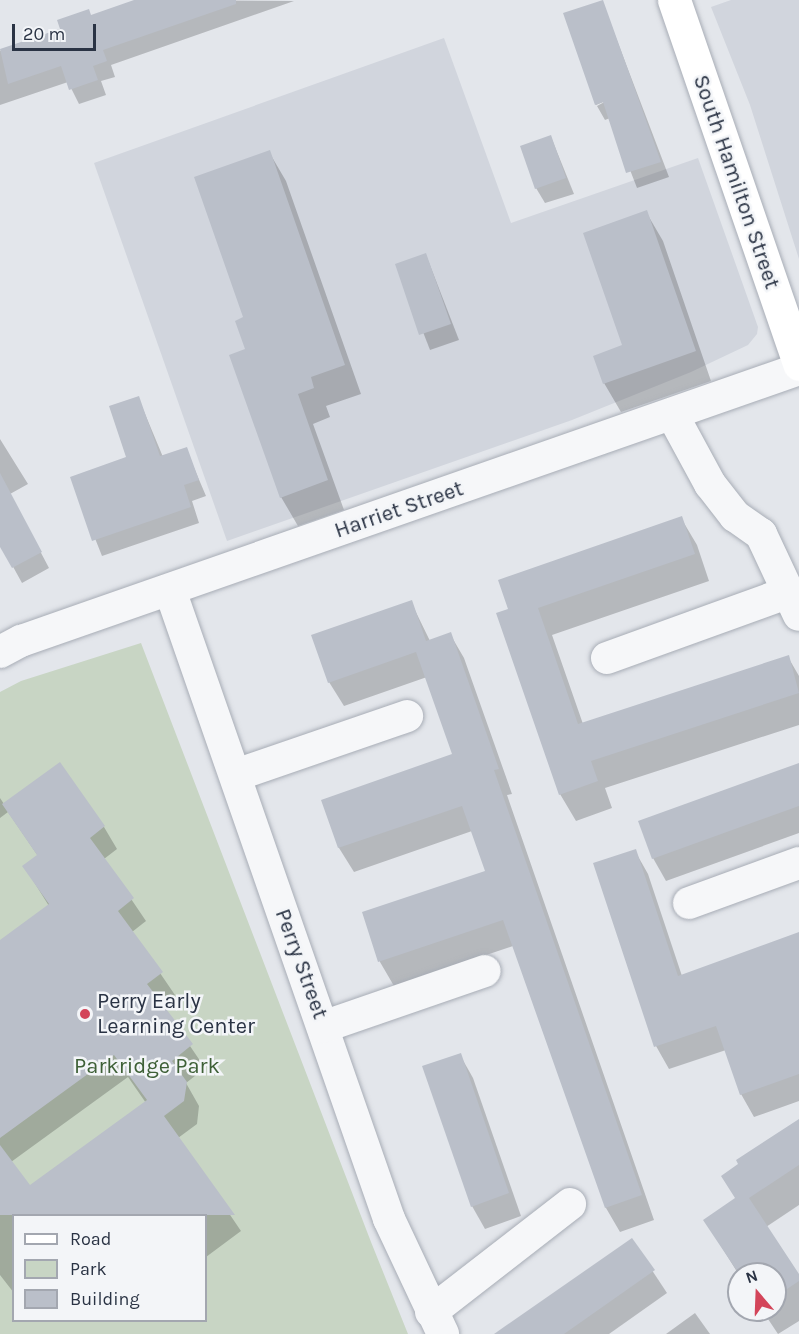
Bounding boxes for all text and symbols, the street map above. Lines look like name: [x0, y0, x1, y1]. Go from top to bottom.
scale bar: [15, 12, 99, 50]
text: 20 m: [23, 23, 65, 45]
street label: South Hamilton Street: [687, 71, 785, 293]
street label: Harriet Street: [331, 476, 467, 544]
street label: Perry Street: [269, 905, 333, 1023]
place label: Perry Early Learning Center: [97, 988, 255, 1040]
marker: Perry Early Learning Center: [78, 1007, 92, 1021]
park label: Parkridge Park: [74, 1054, 220, 1080]
legend: [12, 1214, 207, 1322]
text: Road: [70, 1228, 111, 1250]
text: Park: [70, 1258, 107, 1280]
north arrow: [727, 1262, 787, 1322]
text: N: [743, 1266, 760, 1287]
text: Building: [70, 1288, 140, 1310]

